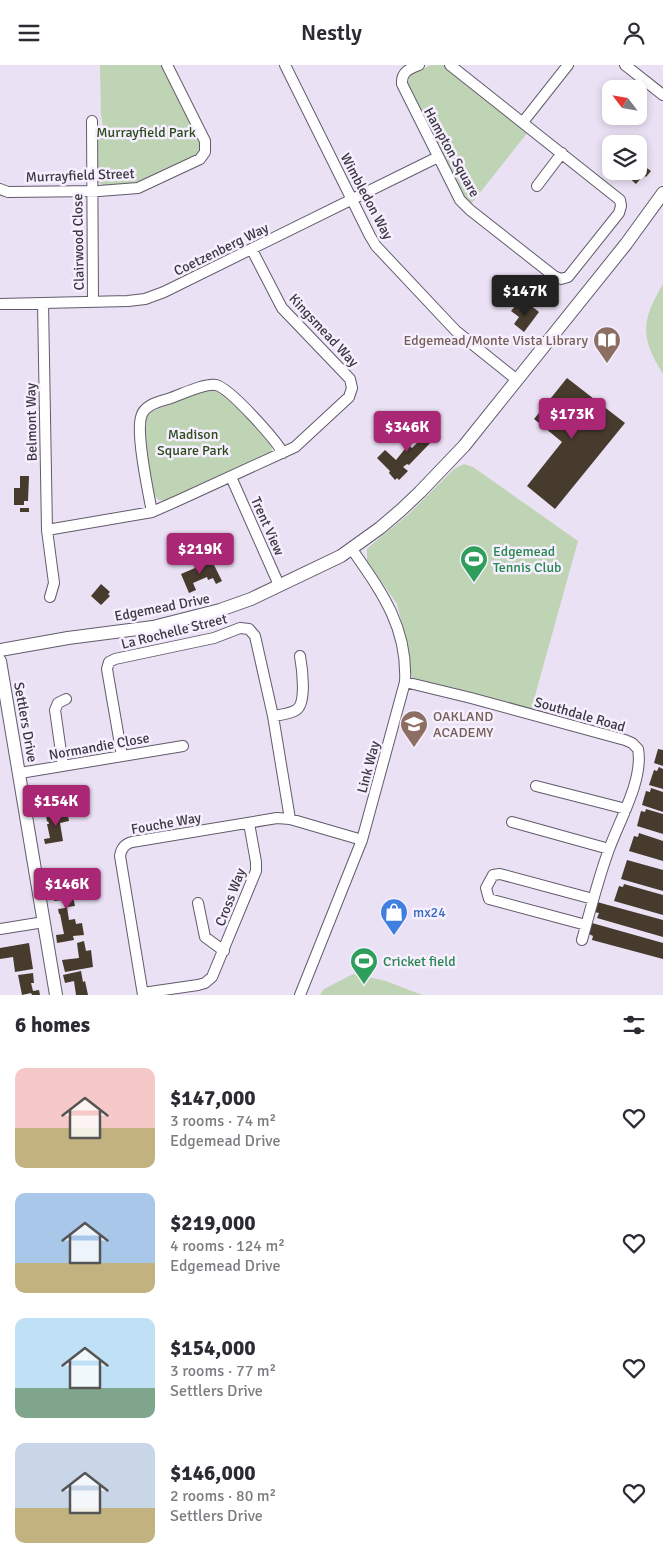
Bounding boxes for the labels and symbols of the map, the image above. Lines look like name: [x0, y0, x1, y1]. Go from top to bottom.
north arrow: [602, 80, 648, 125]
street label: Hampton Square: [420, 105, 483, 200]
park label: Murrayfield Park: [96, 124, 196, 141]
street label: Wimbledon Way: [337, 150, 397, 243]
street label: Murrayfield Street: [25, 165, 135, 186]
street label: Clairwood Close: [69, 193, 88, 291]
street label: Coetzenberg Way: [171, 219, 272, 280]
pin: $147K: [490, 275, 560, 317]
street label: Kingsmead Way: [285, 290, 362, 371]
library icon: Edgemead/Monte Vista Library: [592, 325, 622, 364]
place label: Edgemead/Monte Vista Library: [404, 332, 588, 349]
street label: Belmont Way: [22, 382, 41, 461]
pin: $173K: [537, 397, 607, 440]
pin: $346K: [372, 411, 442, 453]
park label: Madison Square Park: [157, 426, 229, 459]
street label: Trent View: [247, 494, 288, 558]
pin: $219K: [165, 533, 235, 575]
place label: Edgemead Tennis Club: [493, 543, 561, 576]
sports icon: Edgemead Tennis Club: [459, 544, 489, 583]
street label: Edgemead Drive: [113, 590, 211, 625]
street label: La Rochelle Street: [119, 610, 229, 653]
street label: Settlers Drive: [10, 681, 41, 764]
street label: Southdale Road: [532, 693, 627, 736]
place label: OAKLAND ACADEMY: [433, 708, 493, 741]
school or university icon: OAKLAND ACADEMY: [399, 709, 429, 748]
street label: Normandie Close: [47, 729, 151, 764]
street label: Link Way: [353, 739, 384, 795]
pin: $154K: [21, 785, 91, 827]
street label: Fouche Way: [130, 809, 203, 838]
street label: Cross Way: [212, 865, 249, 929]
pin: $146K: [32, 867, 102, 910]
shop icon: mx24: [379, 897, 409, 936]
place label: mx24: [413, 904, 446, 921]
sports icon: Cricket field: [349, 946, 379, 985]
place label: Cricket field: [383, 953, 456, 970]

